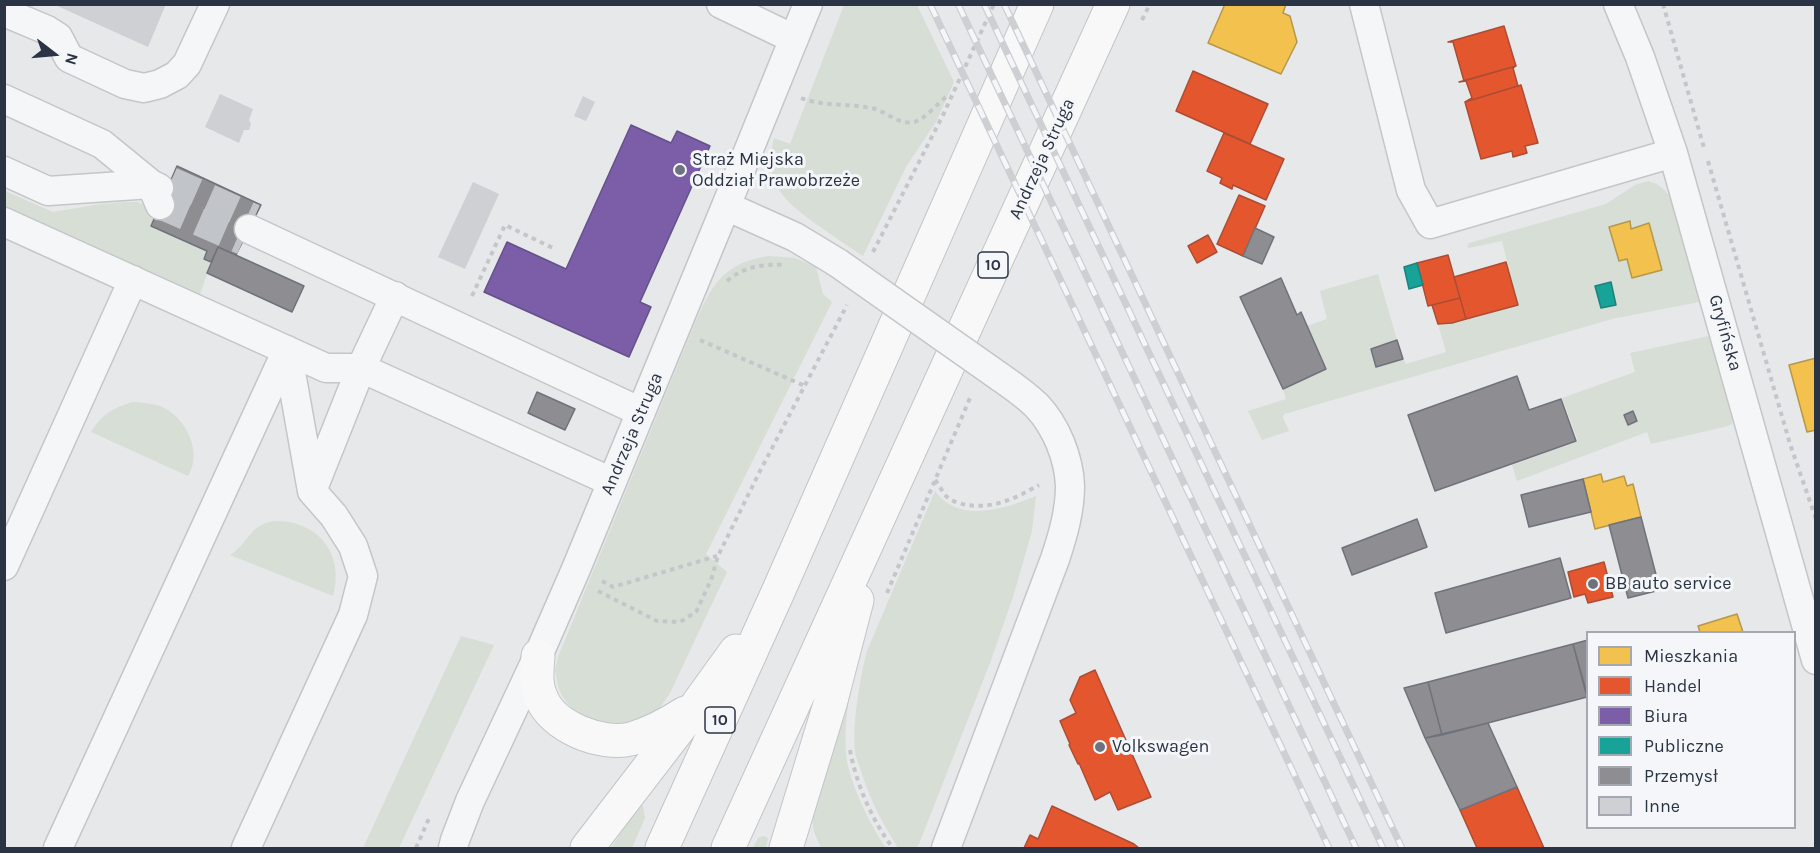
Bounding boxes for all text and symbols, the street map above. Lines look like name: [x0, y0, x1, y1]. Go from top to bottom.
north arrow: [24, 24, 84, 84]
text: N: [61, 51, 83, 67]
street label: Andrzeja Struga: [1005, 95, 1079, 223]
place label: Straż Miejska Oddział Prawobrzeże: [692, 149, 860, 192]
marker: Straż Miejska Oddział Prawobrzeże: [673, 163, 687, 177]
road number: 10: [978, 252, 1008, 278]
street label: Gryfińska: [1704, 292, 1746, 374]
street label: Andrzeja Struga: [596, 369, 668, 499]
place label: BB auto service: [1605, 573, 1731, 595]
marker: BB auto service: [1586, 577, 1600, 591]
legend: [1586, 631, 1796, 829]
text: Mieszkania: [1644, 645, 1738, 667]
text: Handel: [1644, 675, 1702, 697]
text: Biura: [1644, 705, 1688, 727]
road number: 10: [705, 707, 735, 733]
text: Publiczne: [1644, 735, 1724, 757]
place label: Volkswagen: [1112, 736, 1209, 758]
marker: Volkswagen: [1093, 740, 1107, 754]
text: Przemysł: [1644, 765, 1718, 787]
text: Inne: [1644, 795, 1680, 817]

